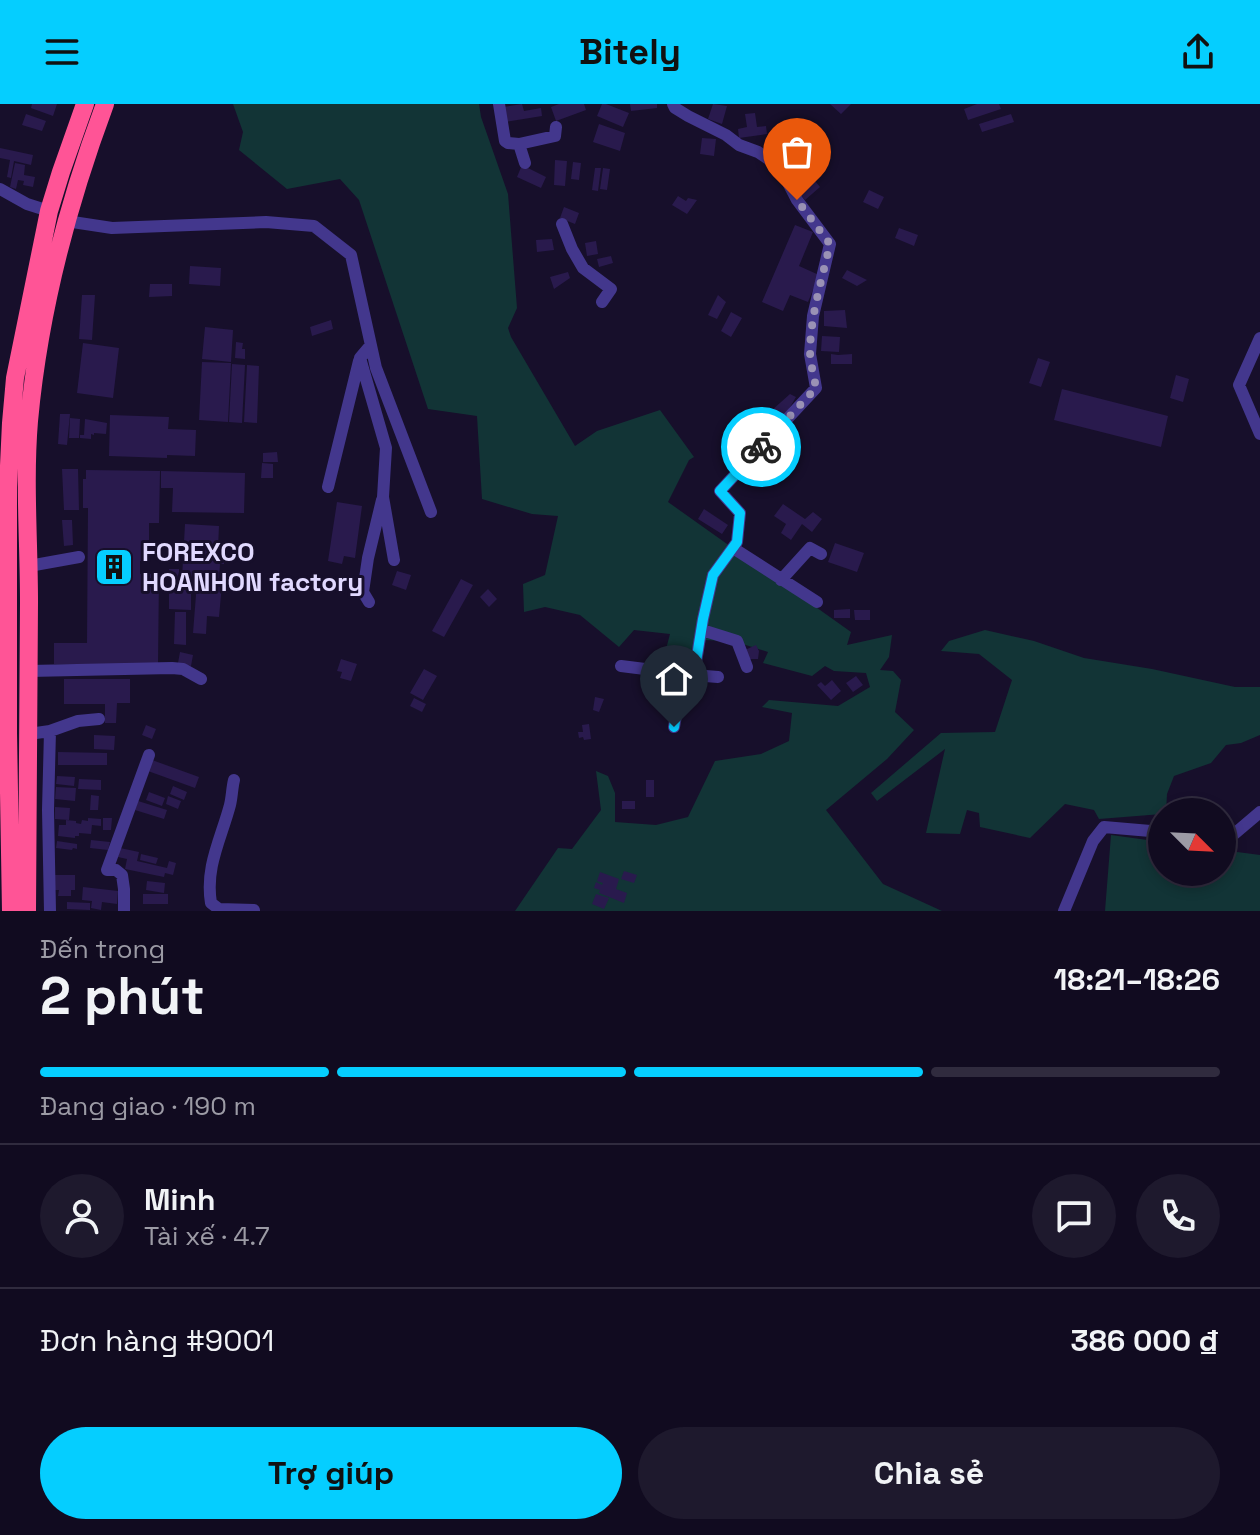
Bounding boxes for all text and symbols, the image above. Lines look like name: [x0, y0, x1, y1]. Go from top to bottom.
text: Bitely: [579, 29, 681, 75]
icon: menu: [40, 30, 84, 74]
icon: share: [1176, 30, 1220, 74]
pin: [763, 118, 831, 200]
icon: bag: [775, 130, 819, 174]
courier: [721, 407, 801, 487]
icon: bike: [739, 425, 783, 469]
place label: FOREXCO HOANHON factory: [142, 535, 363, 599]
building icon: FOREXCO HOANHON factory: [93, 546, 135, 588]
pin: [640, 645, 708, 727]
icon: home: [652, 657, 696, 701]
north arrow: [1148, 798, 1236, 886]
map controls: [1148, 798, 1236, 886]
text: Đến trong: [40, 932, 165, 966]
text: 18:21–18:26: [1054, 960, 1220, 999]
text: 2 phút: [40, 963, 205, 1029]
text: Đang giao · 190 m: [40, 1089, 256, 1123]
button: person: [40, 1174, 124, 1258]
button: chat: [1032, 1174, 1116, 1258]
button: phone: [1136, 1174, 1220, 1258]
text: Minh: [144, 1180, 215, 1219]
text: Tài xế · 4.7: [144, 1219, 270, 1253]
text: Đơn hàng #9001: [40, 1321, 274, 1360]
text: 386 000 ₫: [1071, 1321, 1220, 1360]
button: Trợ giúp: [40, 1427, 622, 1519]
button: Chia sẻ: [638, 1427, 1220, 1519]

